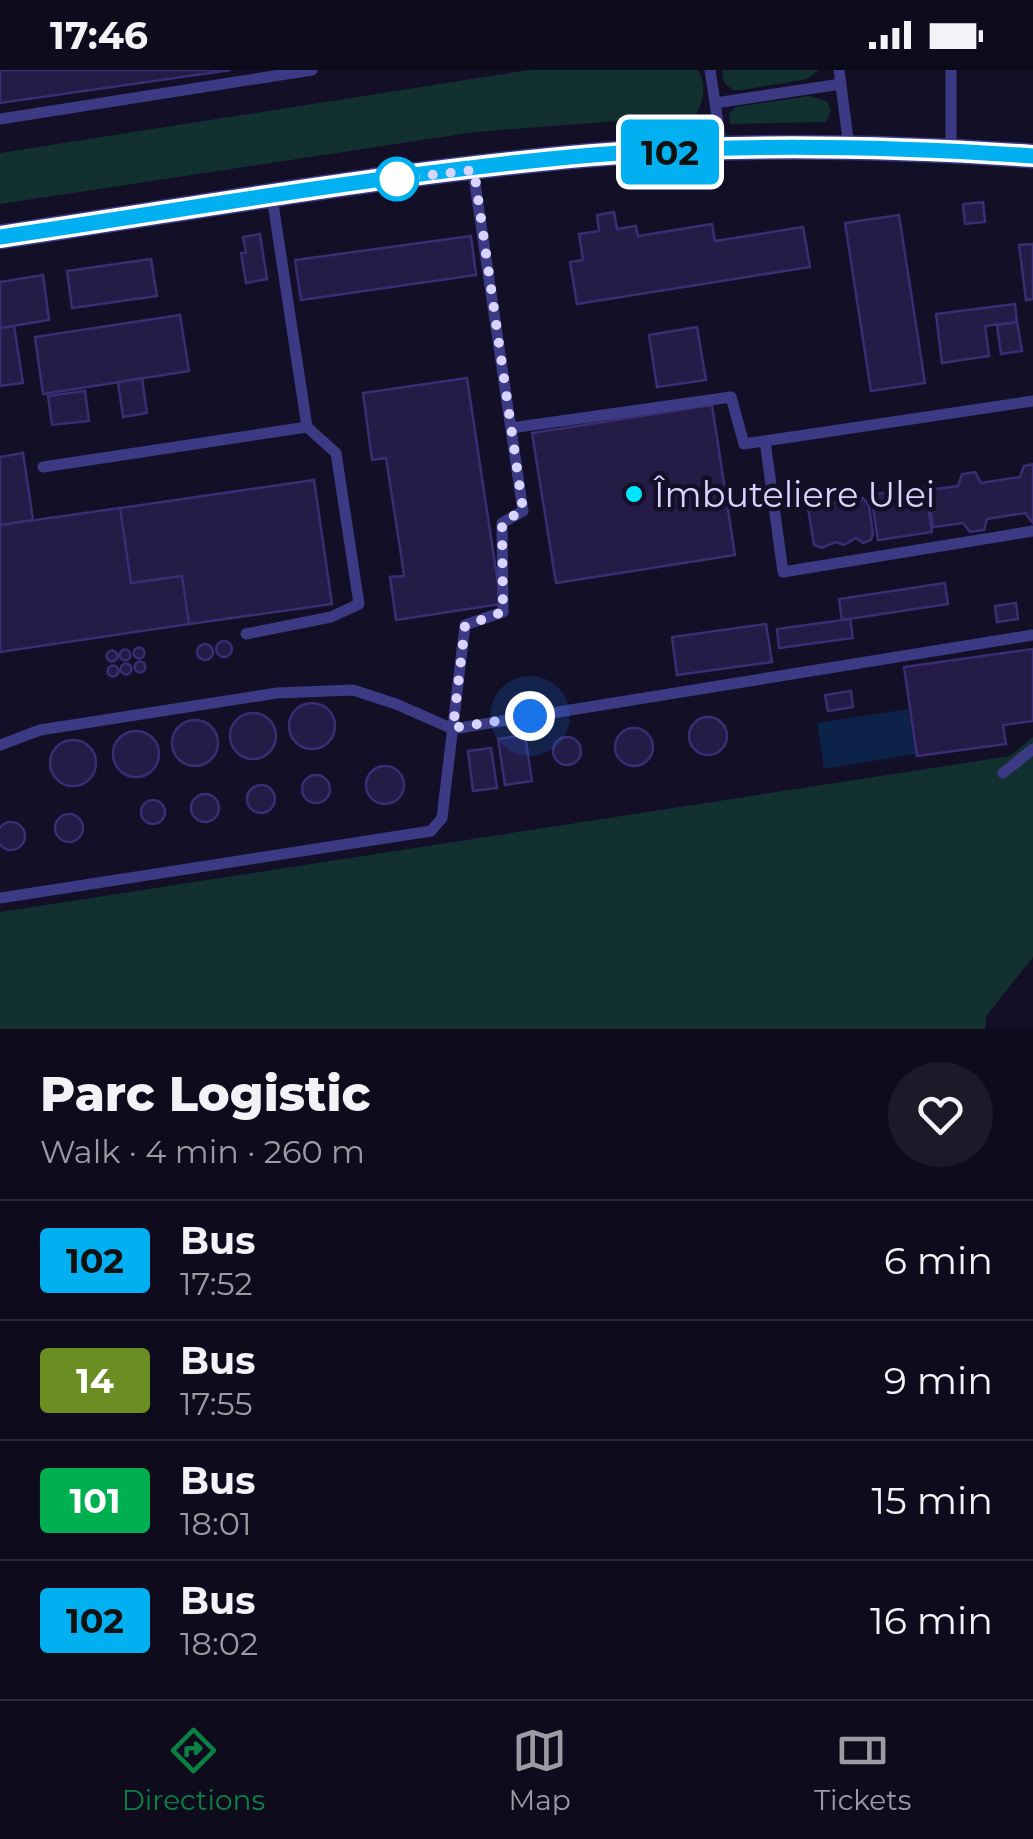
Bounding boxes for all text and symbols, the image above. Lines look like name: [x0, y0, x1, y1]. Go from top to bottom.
text: 17:46: [50, 12, 148, 59]
line badge: 102: [612, 119, 728, 184]
text: 102: [641, 131, 699, 174]
unlabelled marker: [376, 158, 418, 200]
place label: Îmbuteliere Ulei: [653, 473, 935, 516]
marker: Îmbuteliere Ulei: [623, 483, 645, 505]
your location: [505, 691, 555, 741]
button: heart: [888, 1062, 993, 1167]
text: Parc Logistic: [40, 1065, 370, 1123]
text: Walk · 4 min · 260 m: [40, 1132, 365, 1171]
text: Bus: [180, 1217, 255, 1264]
text: 6 min: [884, 1237, 993, 1284]
text: 102: [66, 1239, 124, 1282]
text: 17:52: [180, 1264, 253, 1303]
text: Bus: [180, 1337, 255, 1384]
text: 9 min: [884, 1357, 993, 1404]
text: 14: [76, 1359, 114, 1402]
text: 17:55: [180, 1384, 253, 1423]
text: Bus: [180, 1457, 255, 1504]
text: 15 min: [872, 1477, 993, 1524]
text: 101: [69, 1479, 121, 1522]
text: 18:01: [180, 1504, 252, 1543]
text: Bus: [180, 1577, 255, 1624]
text: 16 min: [870, 1597, 993, 1644]
text: 102: [66, 1599, 124, 1642]
text: 18:02: [180, 1624, 258, 1663]
tab: Directions: [122, 1723, 265, 1817]
tab: Map: [508, 1723, 571, 1817]
tab: Tickets: [814, 1723, 911, 1817]

